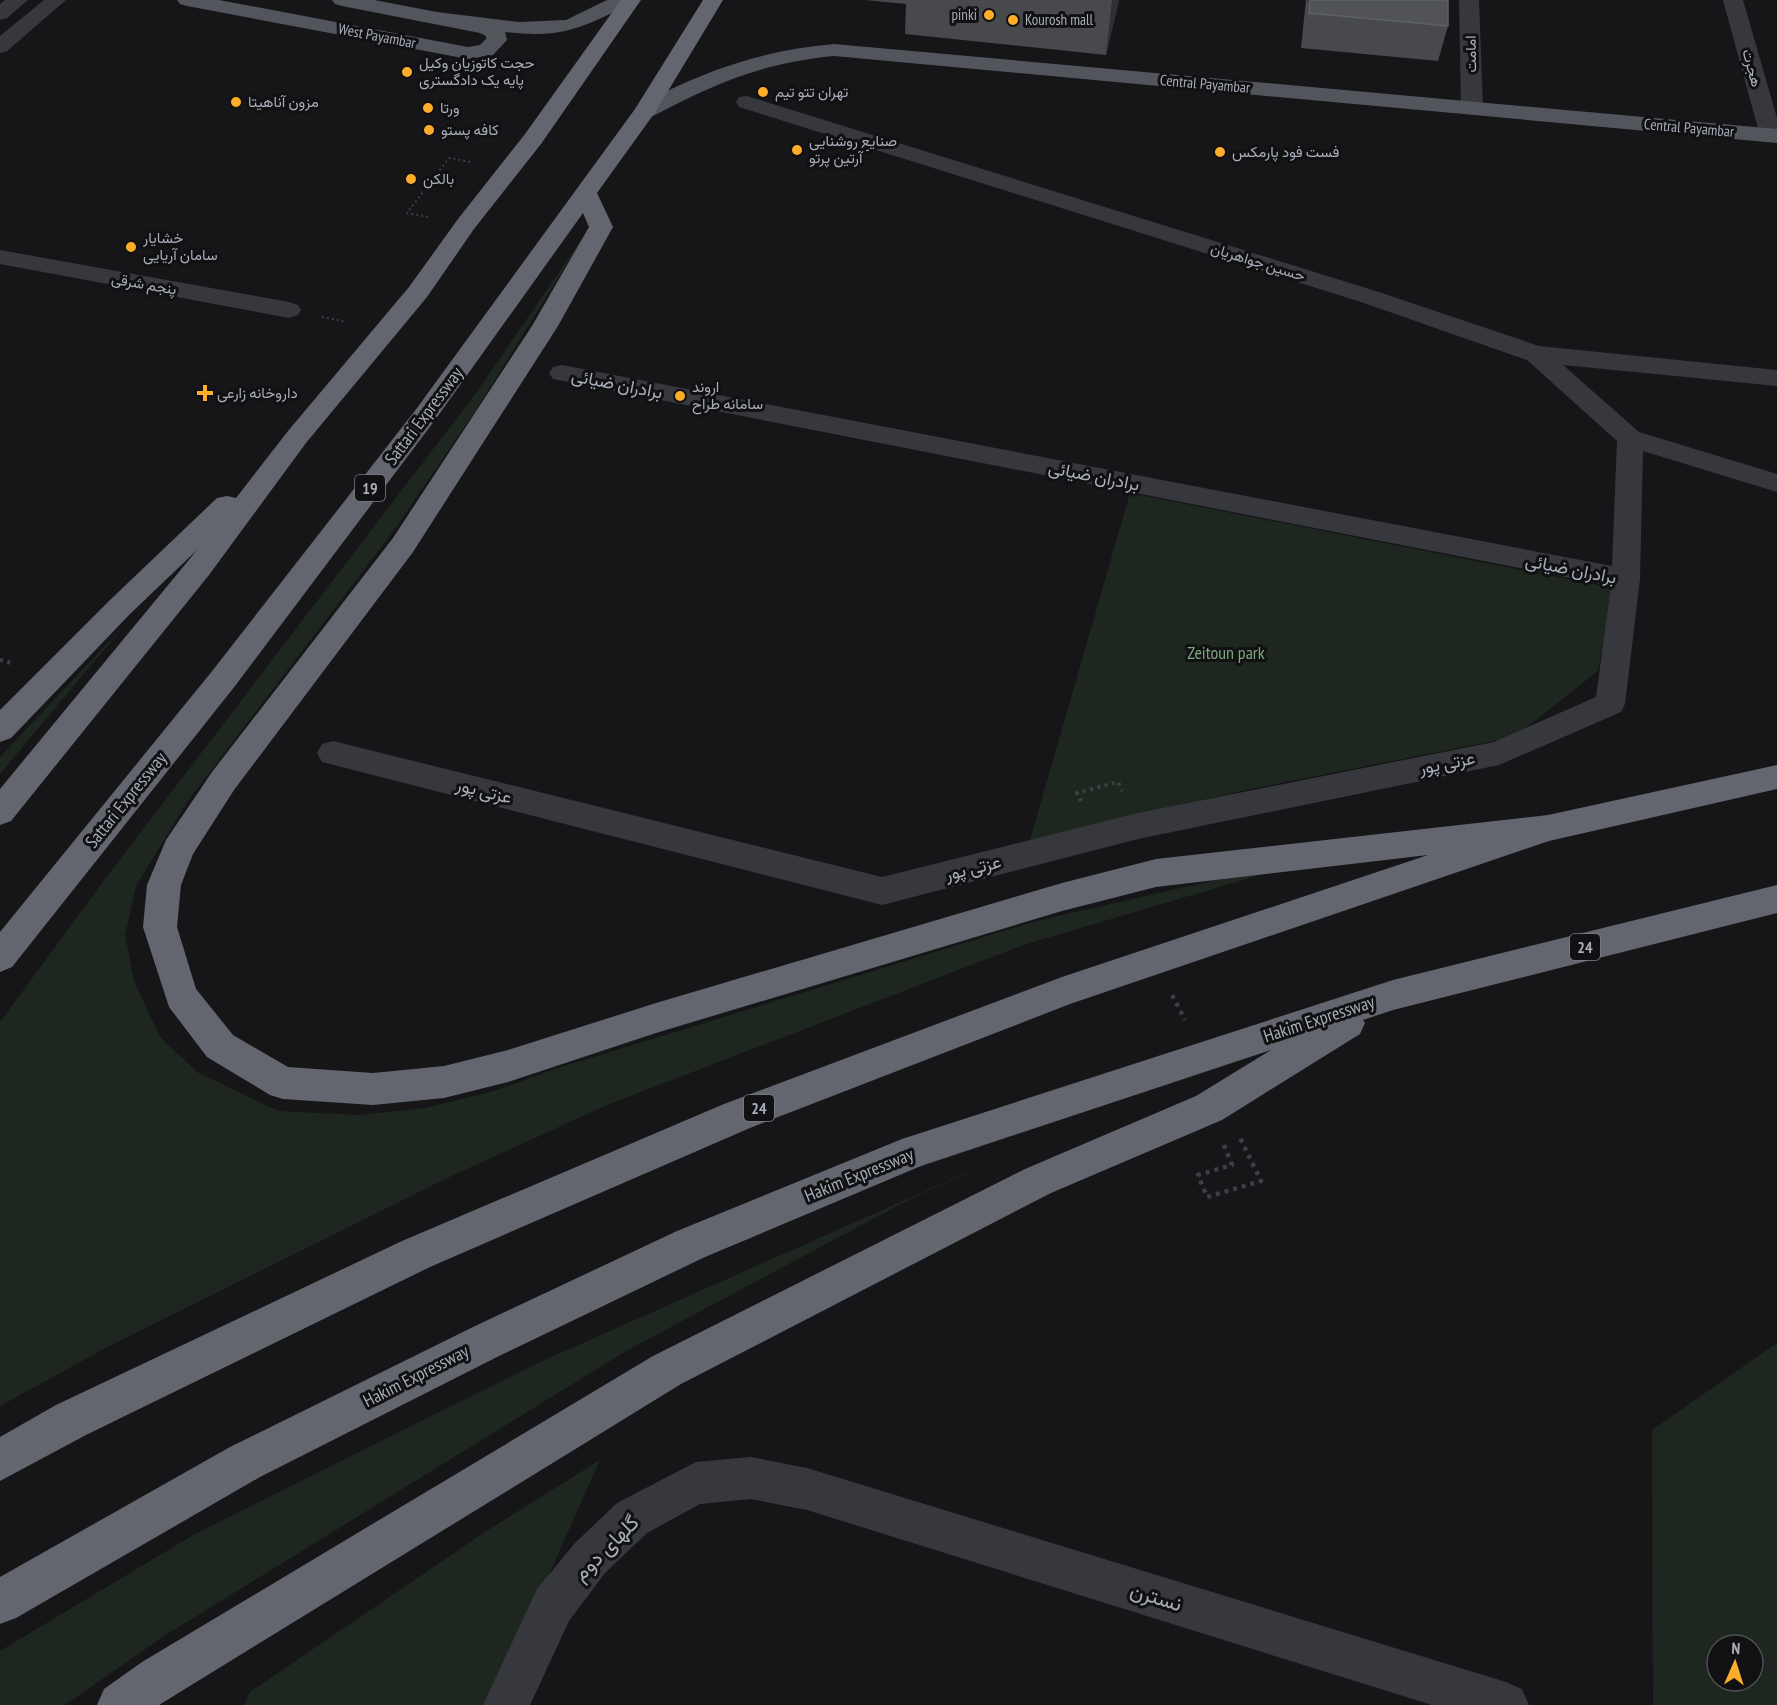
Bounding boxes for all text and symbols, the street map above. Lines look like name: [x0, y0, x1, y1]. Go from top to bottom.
place label: pinki: [952, 5, 977, 24]
marker: pinki: [982, 8, 996, 22]
place label: Kourosh mall: [1025, 10, 1094, 29]
marker: Kourosh mall: [1006, 13, 1020, 27]
street label: West Payambar: [337, 19, 418, 52]
street label: امامت: [1461, 35, 1480, 73]
street label: هجرت: [1738, 47, 1767, 89]
place label: حجت کاتوزیان وکیل پایه یک دادگستری: [419, 53, 535, 90]
marker: حجت کاتوزیان وکیل پایه یک دادگستری: [400, 65, 414, 79]
street label: Central Payambar: [1159, 70, 1252, 97]
place label: تهران تتو تیم: [775, 82, 849, 102]
marker: تهران تتو تیم: [756, 85, 770, 99]
place label: مزون آناهیتا: [248, 92, 319, 111]
marker: مزون آناهیتا: [229, 95, 243, 109]
place label: ورتا: [440, 98, 460, 117]
marker: ورتا: [421, 101, 435, 115]
street label: Central Payambar: [1643, 114, 1736, 141]
place label: کافه پستو: [441, 120, 499, 140]
marker: کافه پستو: [422, 123, 436, 137]
place label: صنایع روشنایی آرتین پرتو: [809, 131, 897, 168]
place label: فست فود پارمکس: [1232, 142, 1339, 162]
marker: صنایع روشنایی آرتین پرتو: [790, 143, 804, 157]
marker: فست فود پارمکس: [1213, 145, 1227, 159]
place label: بالکن: [423, 169, 454, 189]
marker: بالکن: [404, 172, 418, 186]
place label: خشایار سامان آریایی: [142, 228, 218, 265]
street label: حسین جواهریان: [1208, 238, 1308, 286]
marker: خشایار سامان آریایی: [124, 240, 138, 254]
street label: پنجم شرقی: [110, 268, 178, 300]
street label: Sattari Expressway: [379, 362, 468, 469]
street label: برادران ضیائی: [570, 363, 665, 404]
place label: اروند سامانه طراح: [692, 377, 763, 415]
place label: داروخانه زارعی: [217, 383, 298, 403]
marker: داروخانه زارعی: [198, 386, 212, 400]
marker: اروند سامانه طراح: [673, 389, 687, 403]
street label: برادران ضیائی: [1047, 455, 1142, 496]
road number: 19: [355, 475, 385, 501]
street label: برادران ضیائی: [1524, 548, 1619, 589]
park label: Zeitoun park: [1187, 641, 1265, 664]
street label: عزتی پور: [1416, 746, 1477, 780]
street label: Sattari Expressway: [80, 747, 171, 852]
street label: عزتی پور: [453, 772, 514, 810]
street label: عزتی پور: [942, 849, 1003, 887]
road number: 24: [1570, 934, 1600, 960]
street label: Hakim Expressway: [1260, 990, 1377, 1047]
road number: 24: [744, 1095, 774, 1121]
street label: Hakim Expressway: [801, 1142, 917, 1207]
street label: Hakim Expressway: [359, 1339, 473, 1412]
street label: گلهای دوم: [567, 1509, 645, 1587]
street label: نسترن: [1127, 1576, 1185, 1617]
north arrow: [1705, 1633, 1765, 1693]
text: N: [1731, 1638, 1741, 1658]

